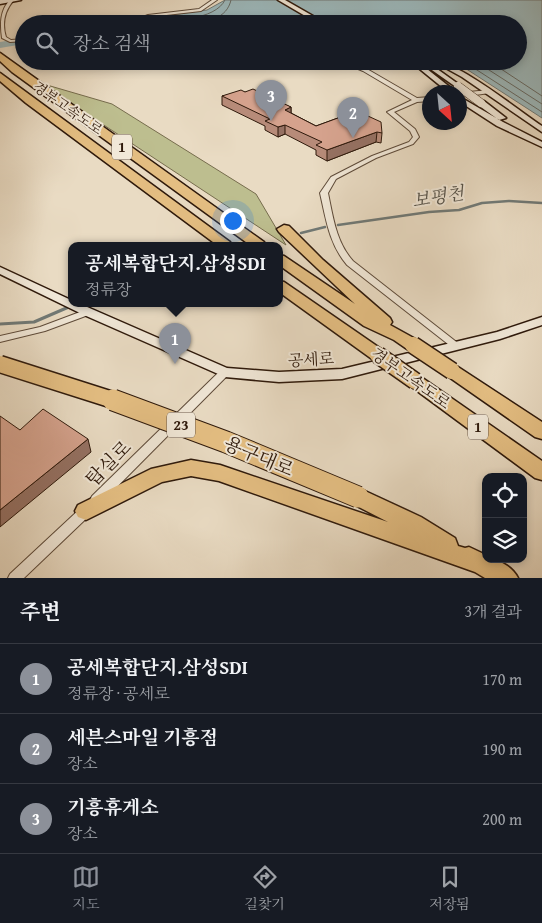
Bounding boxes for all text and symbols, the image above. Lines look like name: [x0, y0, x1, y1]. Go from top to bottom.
search box: [15, 15, 527, 70]
icon: search: [33, 29, 61, 57]
text: 장소 검색: [73, 29, 151, 57]
street label: 경부고속도로: [29, 77, 107, 140]
pin: 3: [255, 80, 287, 121]
north arrow: [422, 85, 467, 130]
pin: 2: [337, 97, 369, 138]
road number: 1: [112, 134, 132, 160]
water label: 보평천: [410, 179, 467, 214]
your location: [220, 208, 246, 234]
popup: [68, 242, 283, 307]
text: 공세복합단지.삼성SDI: [85, 249, 266, 277]
text: 정류장: [85, 277, 131, 301]
pin: 1: [159, 323, 191, 364]
street label: 경부고속도로: [366, 342, 456, 415]
street label: 공세로: [287, 346, 335, 372]
road number: 23: [167, 412, 195, 438]
road number: 1: [468, 414, 488, 440]
street label: 용구대로: [220, 429, 298, 483]
street label: 탑실로: [79, 434, 137, 492]
map controls: [482, 473, 527, 563]
button: locate: [482, 473, 527, 518]
button: layers: [482, 518, 527, 563]
text: 주변: [20, 596, 61, 627]
text: 3개 결과: [464, 599, 522, 623]
text: 공세복합단지.삼성SDI: [67, 653, 248, 681]
text: 1: [32, 667, 40, 691]
text: 170 m: [482, 667, 522, 691]
text: 정류장 · 공세로: [67, 681, 169, 705]
text: 세븐스마일 기흥점: [67, 723, 218, 751]
text: 2: [32, 737, 40, 761]
text: 190 m: [482, 737, 522, 761]
text: 장소: [67, 751, 98, 775]
text: 기흥휴게소: [67, 793, 159, 821]
text: 3: [32, 807, 40, 831]
text: 200 m: [482, 807, 522, 831]
text: 장소: [67, 821, 98, 845]
tab: 지도: [72, 863, 100, 914]
tab: 길찾기: [244, 863, 285, 914]
tab: 저장됨: [429, 863, 470, 914]

